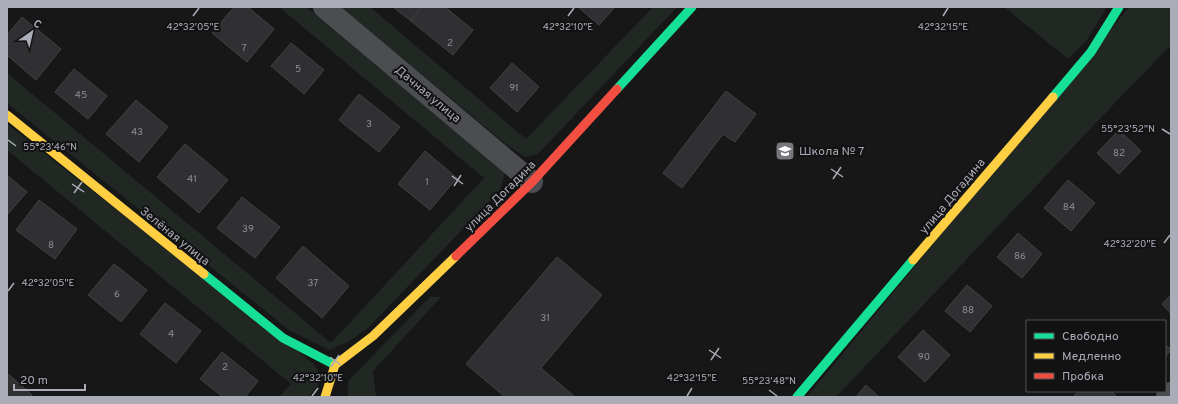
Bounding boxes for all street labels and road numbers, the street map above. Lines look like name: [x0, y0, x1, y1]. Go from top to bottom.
street label: Дачная улица: [391, 63, 464, 127]
street label: улица Догадина: [916, 155, 989, 238]
street label: улица Догадина: [462, 158, 540, 236]
street label: Зелёная улица: [136, 204, 213, 270]

